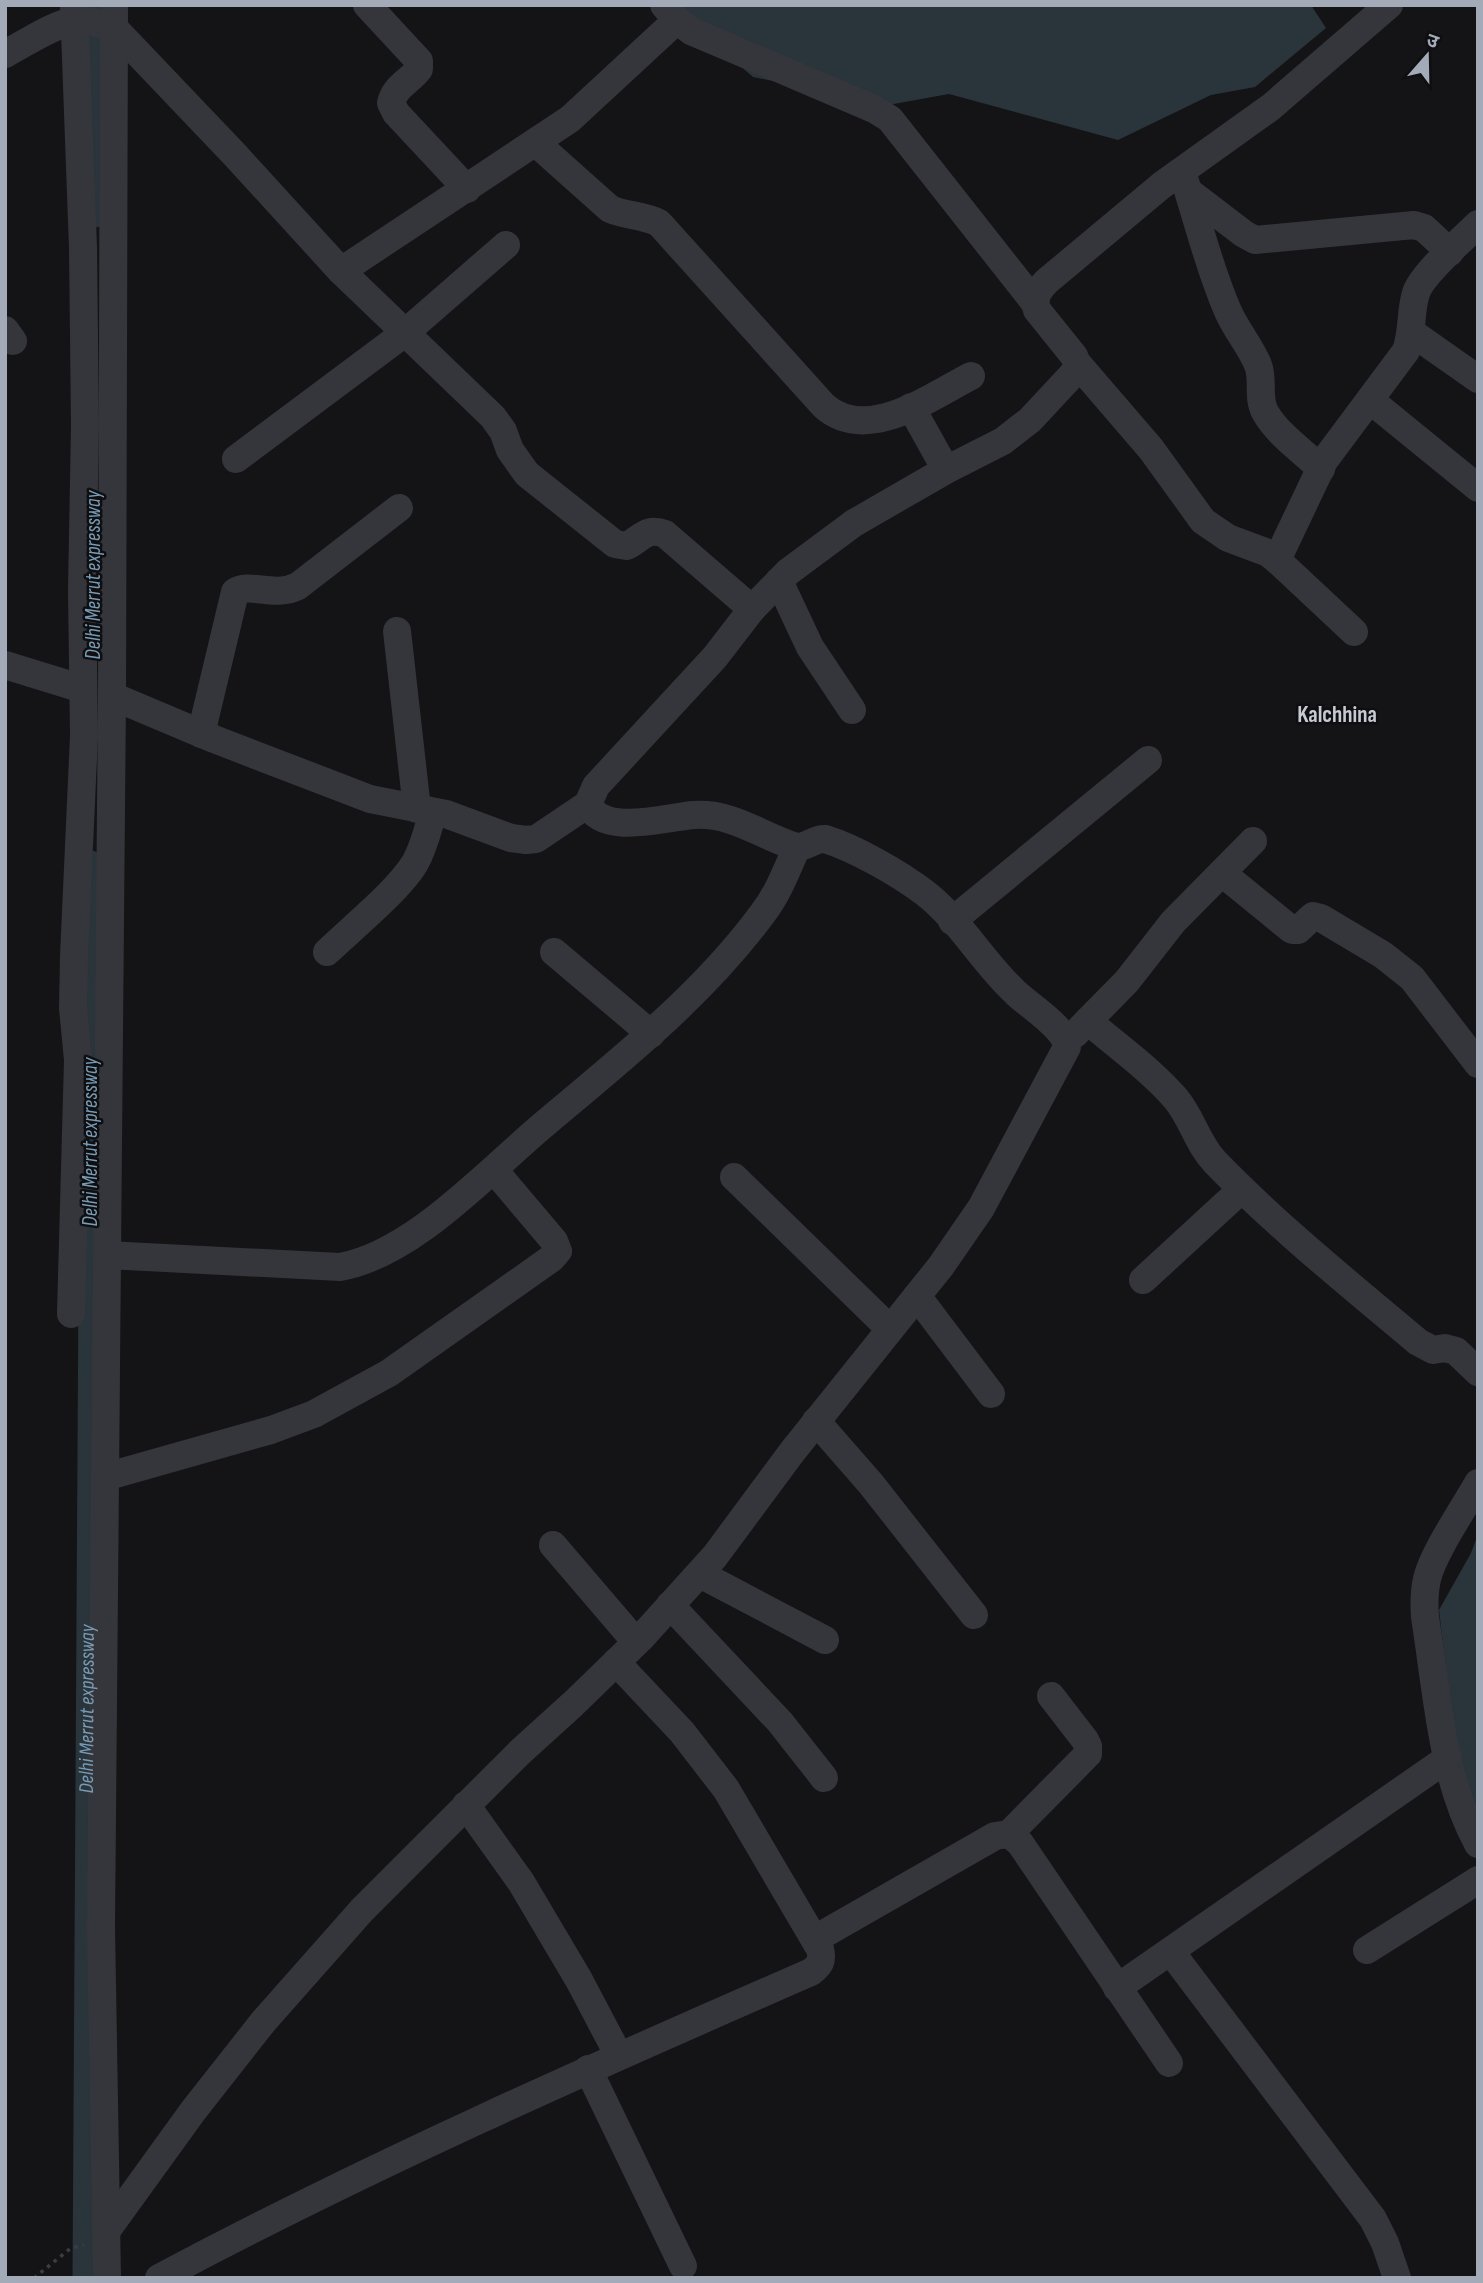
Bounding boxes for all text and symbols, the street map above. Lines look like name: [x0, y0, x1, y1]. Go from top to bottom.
north arrow: [1392, 21, 1462, 91]
text: उ: [1423, 29, 1442, 54]
water label: Delhi Merrut expressway: [81, 490, 106, 659]
district label: Kalchhina: [1297, 701, 1377, 729]
water label: Delhi Merrut expressway: [78, 1057, 103, 1226]
water label: Delhi Merrut expressway: [74, 1623, 100, 1794]

